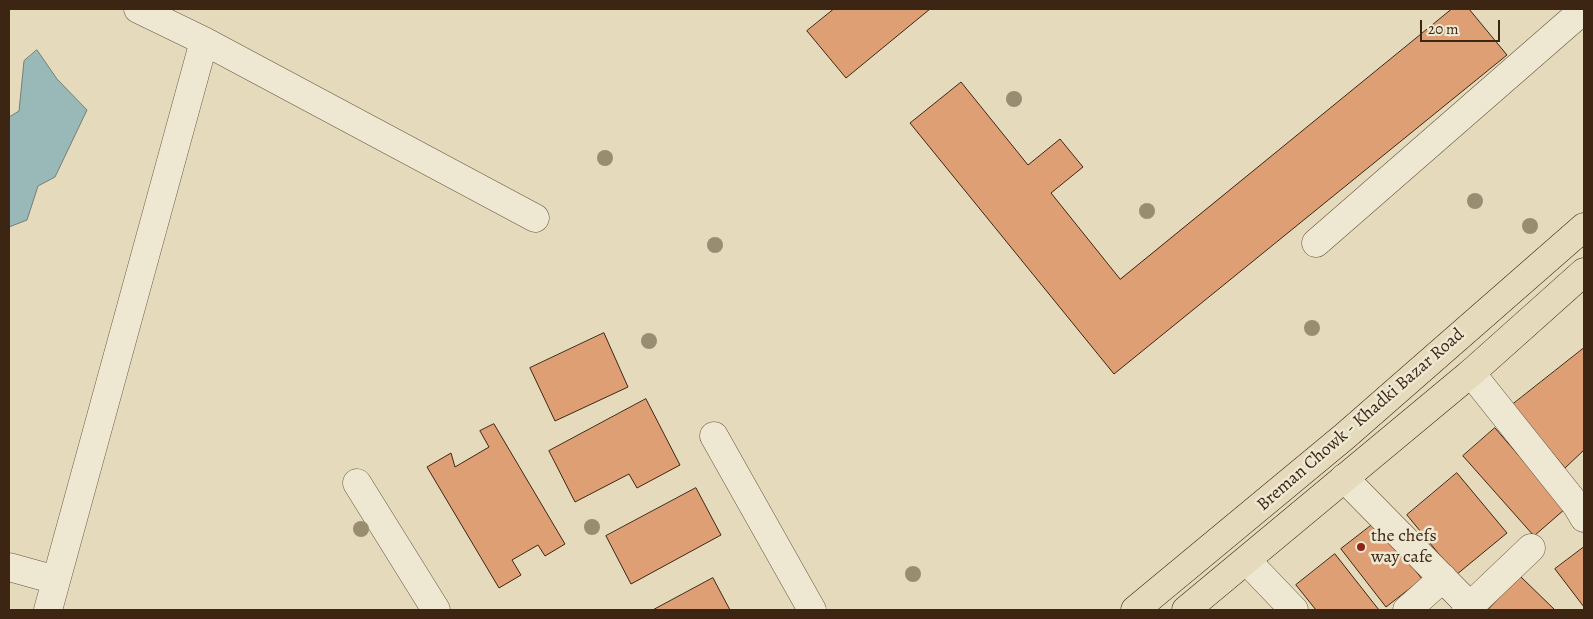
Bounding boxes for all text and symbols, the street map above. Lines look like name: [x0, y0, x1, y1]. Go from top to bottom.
scale bar: [1423, 10, 1503, 42]
text: 20 m: [1428, 19, 1459, 39]
street label: Breman Chowk - Khadki Bazar Road: [1253, 324, 1469, 516]
place label: the chefs way cafe: [1371, 526, 1437, 568]
marker: the chefs way cafe: [1355, 541, 1367, 553]

